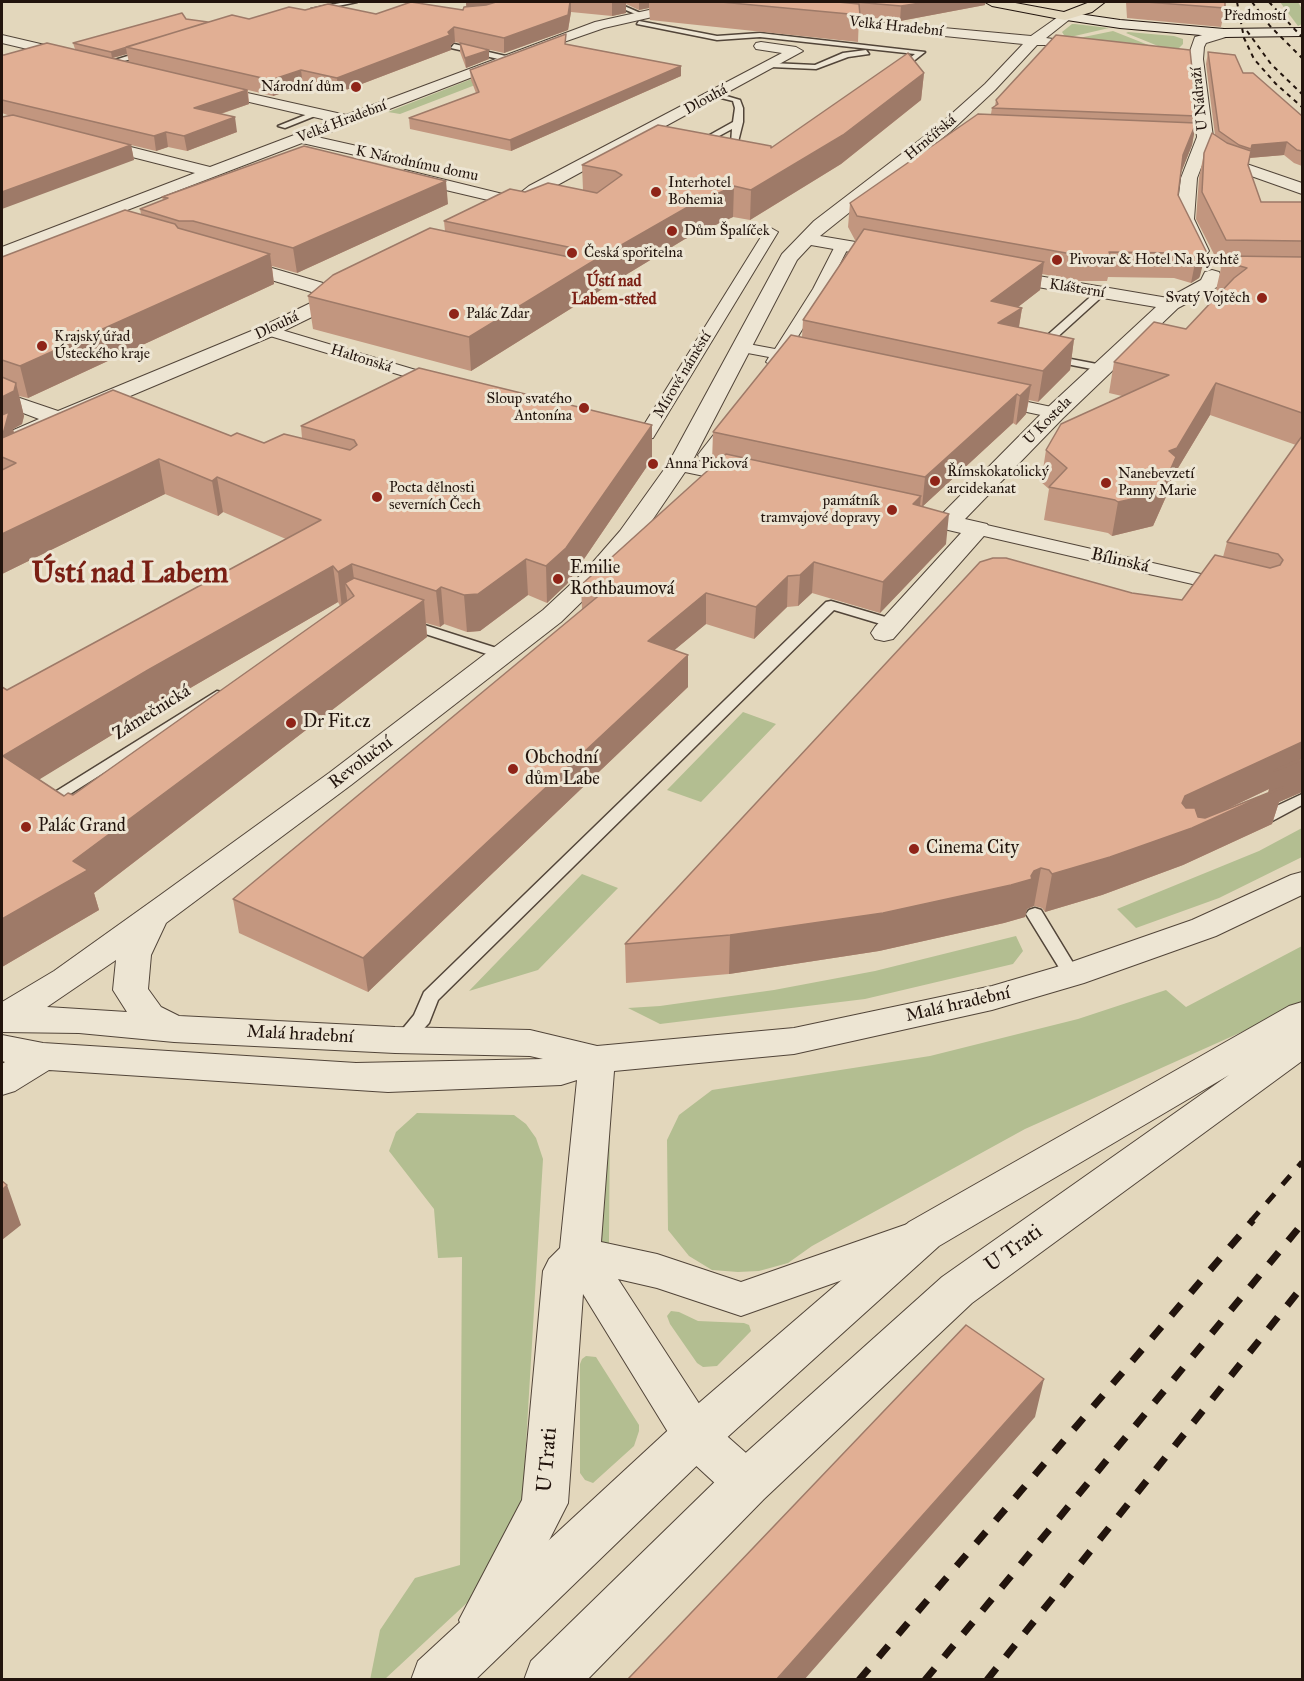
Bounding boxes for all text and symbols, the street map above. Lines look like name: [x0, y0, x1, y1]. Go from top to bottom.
street label: Předmostí: [1224, 7, 1286, 25]
street label: Velká Hradební: [848, 13, 944, 41]
street label: U Nádraží: [1188, 66, 1212, 132]
place label: Národní dům: [261, 78, 344, 96]
marker: Národní dům: [349, 80, 363, 94]
street label: Dlouhá: [681, 81, 731, 119]
street label: Velká Hradební: [295, 97, 389, 147]
street label: Hrnčířská: [902, 111, 960, 165]
street label: K Národnímu domu: [354, 142, 480, 186]
place label: Interhotel Bohemia: [668, 174, 731, 209]
marker: Interhotel Bohemia: [649, 185, 663, 199]
place label: Dům Špalíček: [684, 222, 770, 240]
marker: Dům Špalíček: [665, 224, 679, 238]
place label: Česká spořitelna: [584, 244, 683, 262]
marker: Česká spořitelna: [565, 246, 579, 260]
place label: Pivovar & Hotel Na Rychtě: [1069, 251, 1239, 269]
marker: Pivovar & Hotel Na Rychtě: [1050, 253, 1064, 267]
district label: Ústí nad Labem-střed: [571, 272, 657, 310]
street label: Klášterní: [1048, 276, 1106, 302]
place label: Svatý Vojtěch: [1166, 289, 1250, 307]
marker: Svatý Vojtěch: [1255, 291, 1269, 305]
place label: Palác Zdar: [466, 305, 529, 323]
marker: Palác Zdar: [447, 307, 461, 321]
street label: Dlouhá: [252, 308, 302, 344]
place label: Krajský úřad Ústeckého kraje: [54, 328, 150, 363]
street label: Mírové náměstí: [650, 329, 716, 421]
marker: Krajský úřad Ústeckého kraje: [35, 339, 49, 353]
street label: Haltonská: [328, 341, 394, 377]
place label: Sloup svatého Antonína: [487, 390, 572, 425]
street label: U Kostela: [1020, 393, 1076, 449]
marker: Sloup svatého Antonína: [577, 401, 591, 415]
place label: Anna Picková: [665, 455, 748, 473]
marker: Anna Picková: [646, 457, 660, 471]
place label: Římskokatolický arcidekanat: [947, 463, 1049, 498]
place label: Nanebevzetí Panny Marie: [1118, 465, 1197, 500]
marker: Římskokatolický arcidekanat: [928, 474, 942, 488]
marker: Nanebevzetí Panny Marie: [1099, 476, 1113, 490]
place label: Pocta dělnosti severních Čech: [389, 479, 481, 514]
marker: Pocta dělnosti severních Čech: [370, 490, 384, 504]
place label: památník tramvajové dopravy: [760, 492, 880, 527]
marker: památník tramvajové dopravy: [885, 503, 899, 517]
street label: Bílinská: [1089, 544, 1151, 578]
district label: Ústí nad Labem: [32, 557, 228, 593]
place label: Emilie Rothbaumová: [570, 558, 674, 600]
marker: Emilie Rothbaumová: [551, 572, 565, 586]
street label: Zámečnická: [109, 681, 195, 745]
place label: Dr Fit.cz: [303, 712, 370, 734]
marker: Dr Fit.cz: [284, 716, 298, 730]
street label: Revoluční: [325, 732, 397, 794]
place label: Obchodní dům Labe: [525, 748, 600, 790]
marker: Obchodní dům Labe: [506, 762, 520, 776]
place label: Palác Grand: [38, 816, 126, 838]
marker: Palác Grand: [19, 820, 33, 834]
place label: Cinema City: [926, 838, 1019, 860]
marker: Cinema City: [907, 842, 921, 856]
street label: Malá hradební: [904, 982, 1012, 1028]
street label: Malá hradební: [246, 1021, 354, 1049]
street label: U Trati: [980, 1220, 1048, 1278]
street label: U Trati: [533, 1427, 563, 1493]

